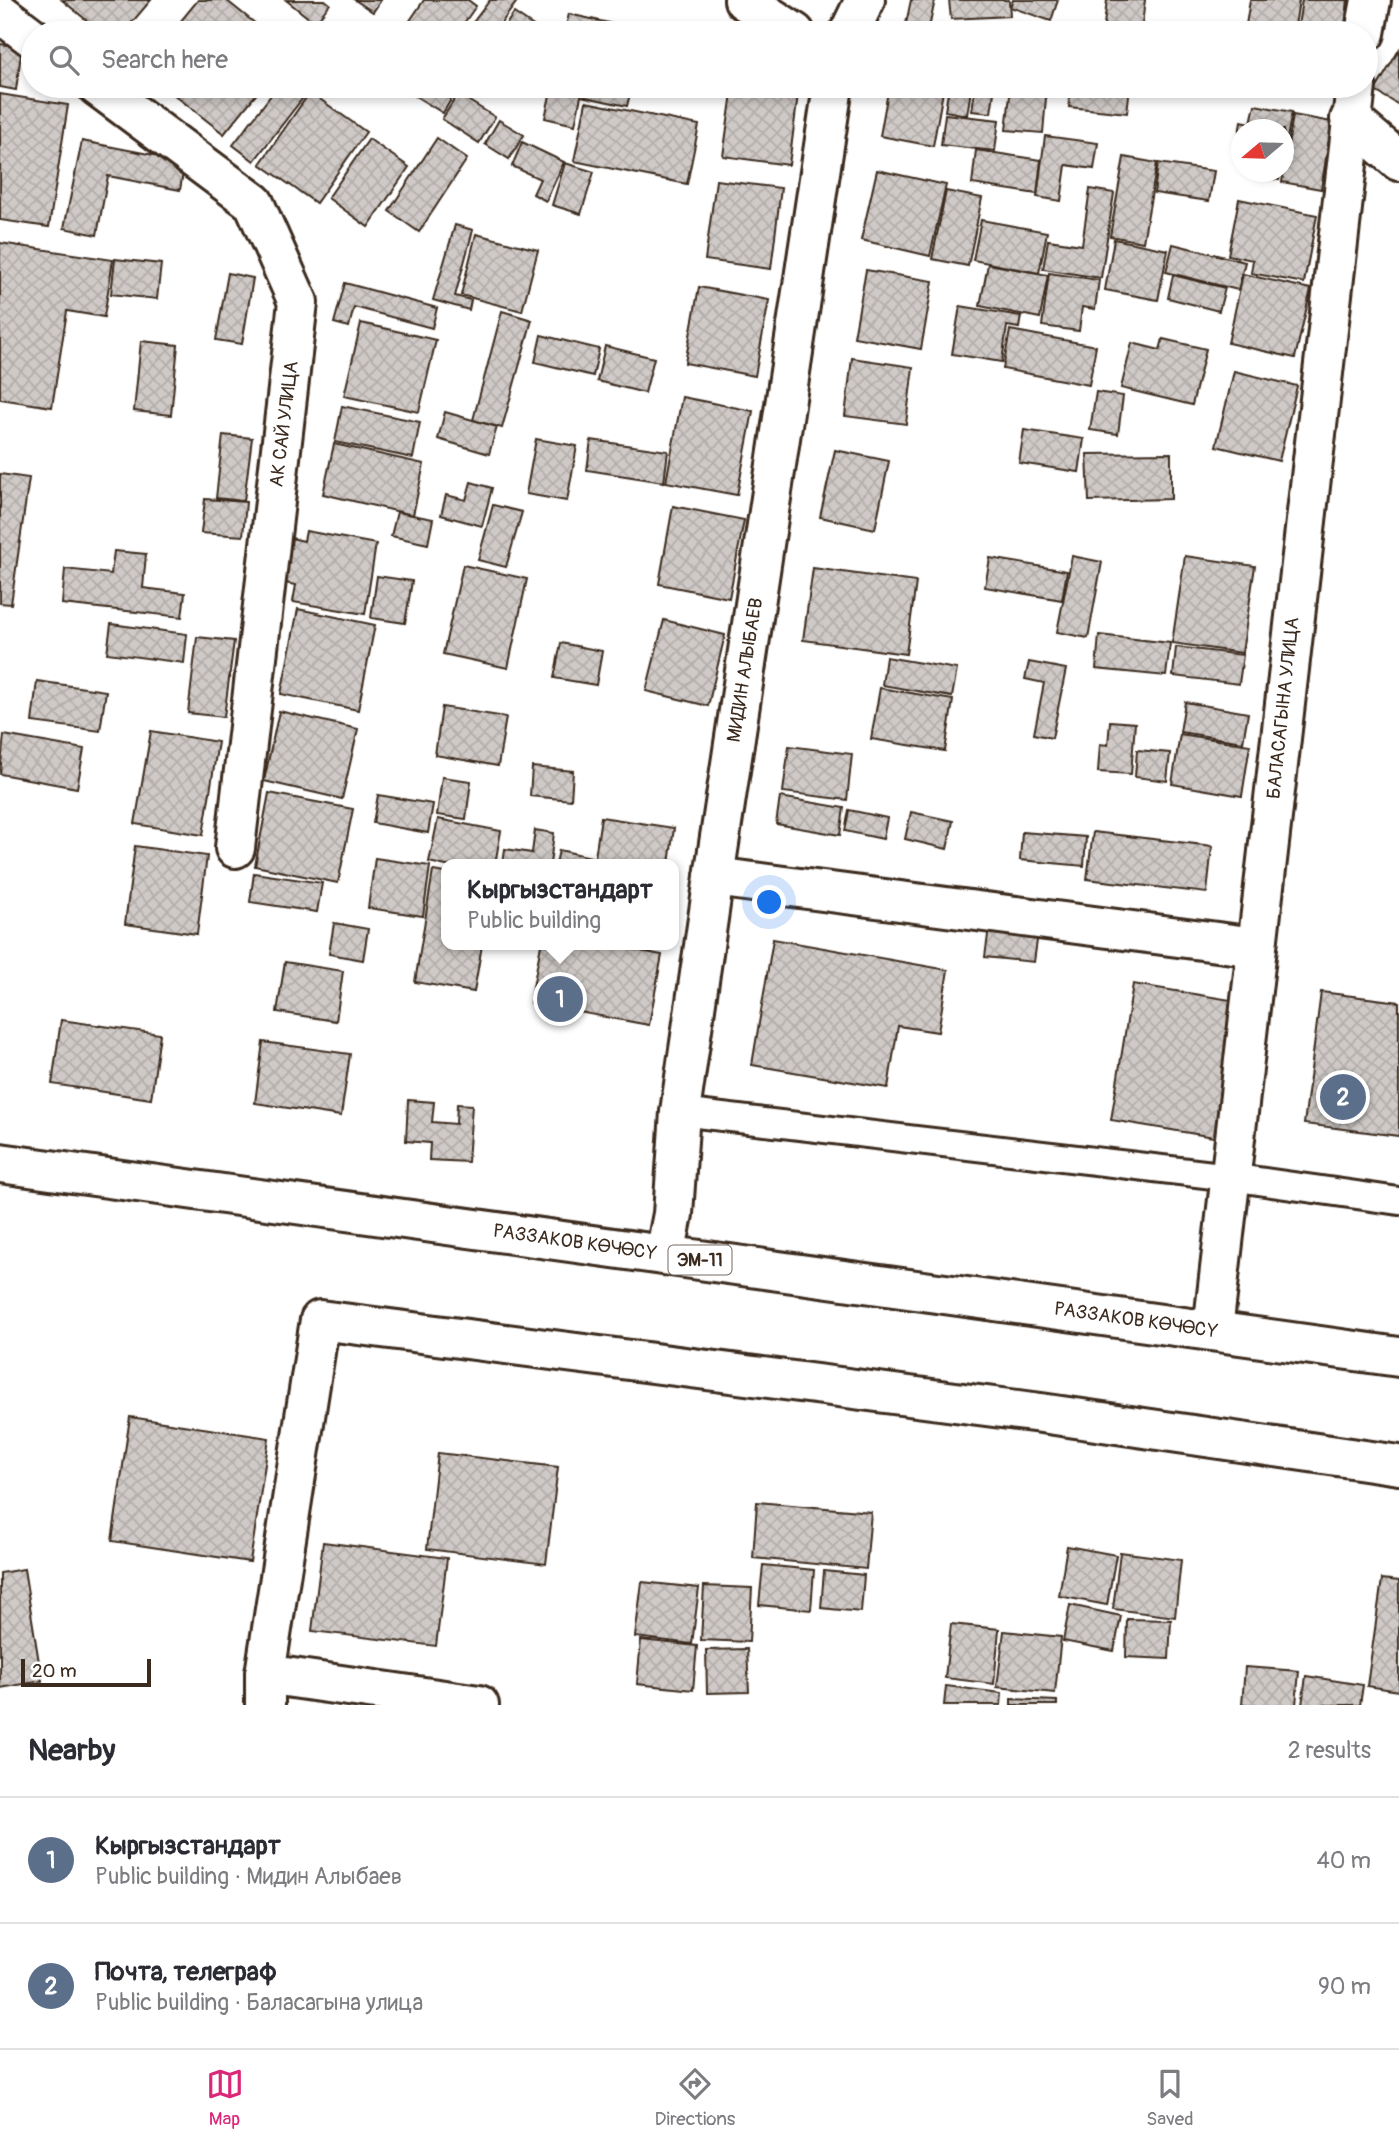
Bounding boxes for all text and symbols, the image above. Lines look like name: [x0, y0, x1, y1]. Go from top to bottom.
search box: [21, 21, 1378, 98]
icon: search: [45, 41, 83, 79]
text: Search here: [101, 44, 228, 76]
north arrow: [1231, 119, 1294, 182]
street label: АК САЙ УЛИЦА: [264, 360, 304, 488]
street label: МИДИН АЛЫБАЕВ: [722, 596, 768, 744]
street label: БАЛАСАГЫНА УЛИЦА: [1262, 616, 1304, 800]
popup: [441, 859, 679, 950]
text: Кыргызстандарт: [467, 874, 653, 906]
your location: [752, 885, 786, 919]
text: Public building: [467, 906, 601, 935]
pin: 1: [537, 973, 583, 1025]
pin: 2: [1320, 1071, 1366, 1123]
street label: РАЗЗАКОВ КӨЧӨСҮ: [492, 1219, 659, 1265]
road number: ЭМ-11: [668, 1246, 732, 1274]
street label: РАЗЗАКОВ КӨЧӨСҮ: [1053, 1297, 1220, 1343]
scale bar: [21, 1656, 150, 1688]
text: 20 m: [32, 1659, 77, 1683]
text: Nearby: [28, 1732, 115, 1769]
text: 2 results: [1288, 1736, 1371, 1765]
text: Кыргызстандарт: [95, 1830, 281, 1862]
text: 1: [47, 1846, 56, 1875]
text: 40 m: [1317, 1846, 1371, 1875]
text: Public building · Мидин Алыбаев: [95, 1862, 402, 1891]
text: Почта, телеграф: [95, 1956, 277, 1988]
text: 2: [45, 1972, 57, 2001]
text: 90 m: [1318, 1972, 1371, 2001]
text: Public building · Баласагына улица: [95, 1988, 423, 2017]
tab: Map: [206, 2065, 244, 2131]
tab: Directions: [655, 2065, 735, 2131]
tab: Saved: [1146, 2065, 1193, 2131]

